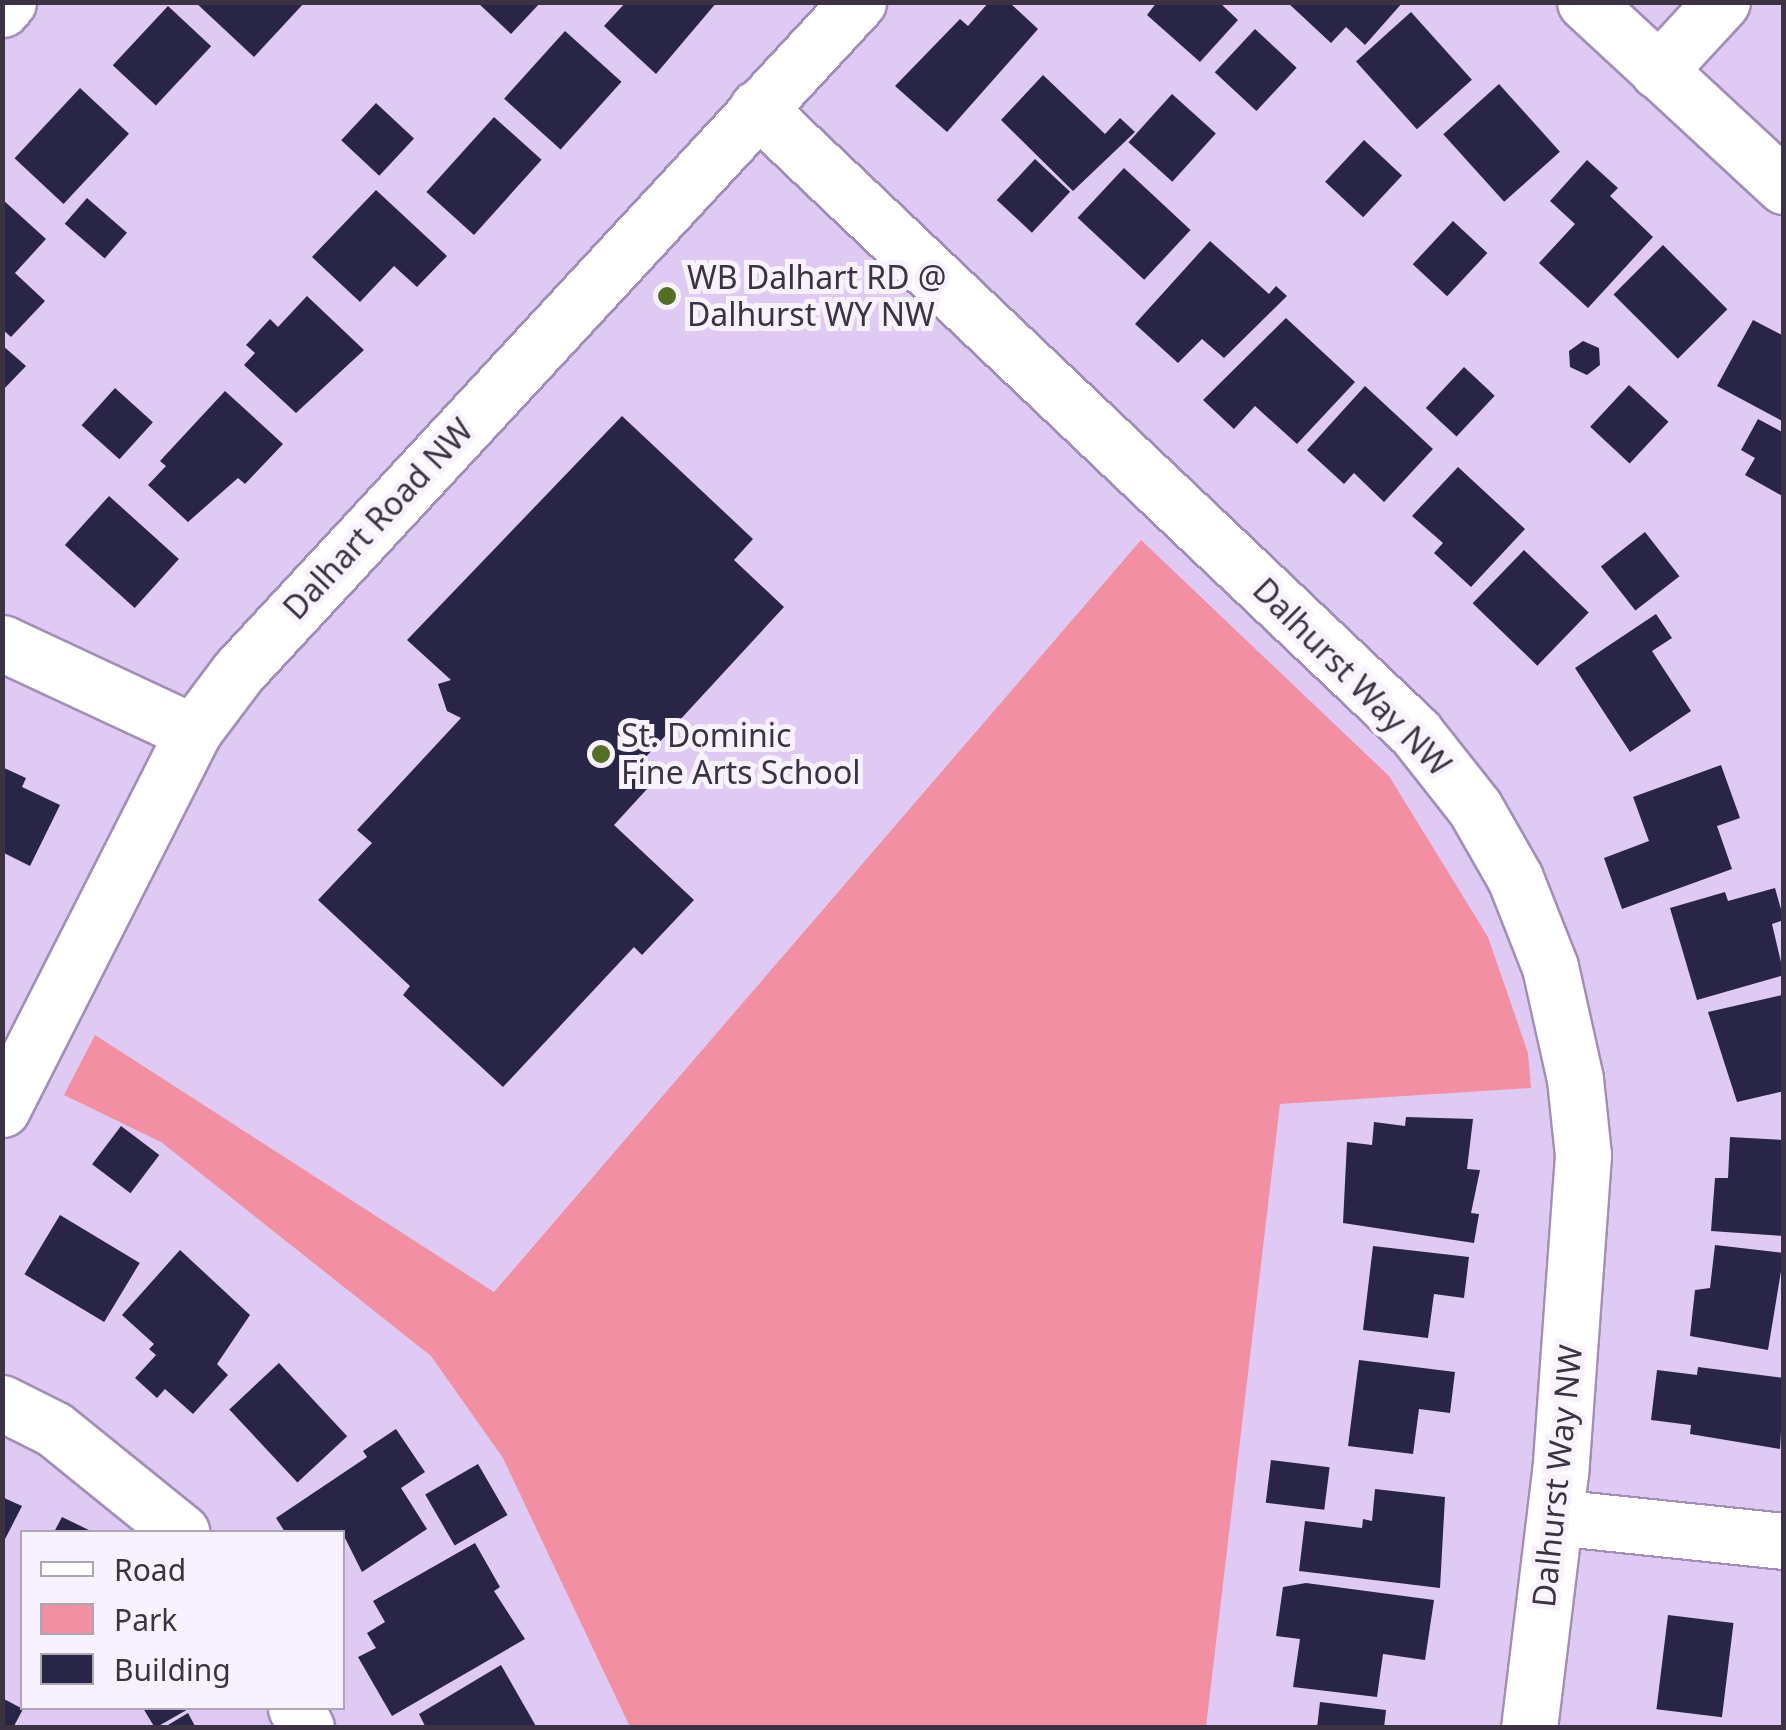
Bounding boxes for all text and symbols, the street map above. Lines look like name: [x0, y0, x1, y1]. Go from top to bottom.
place label: WB Dalhart RD @ Dalhurst WY NW: [687, 259, 947, 334]
marker: WB Dalhart RD @ Dalhurst WY NW: [656, 285, 678, 307]
street label: Dalhart Road NW: [275, 411, 481, 627]
street label: Dalhurst Way NW: [1245, 570, 1459, 784]
place label: St. Dominic Fine Arts School: [621, 717, 861, 792]
marker: St. Dominic Fine Arts School: [590, 743, 612, 765]
street label: Dalhurst Way NW: [1524, 1343, 1590, 1609]
legend: [20, 1530, 345, 1710]
text: Road: [114, 1549, 186, 1590]
text: Park: [114, 1599, 177, 1640]
text: Building: [114, 1649, 231, 1690]

